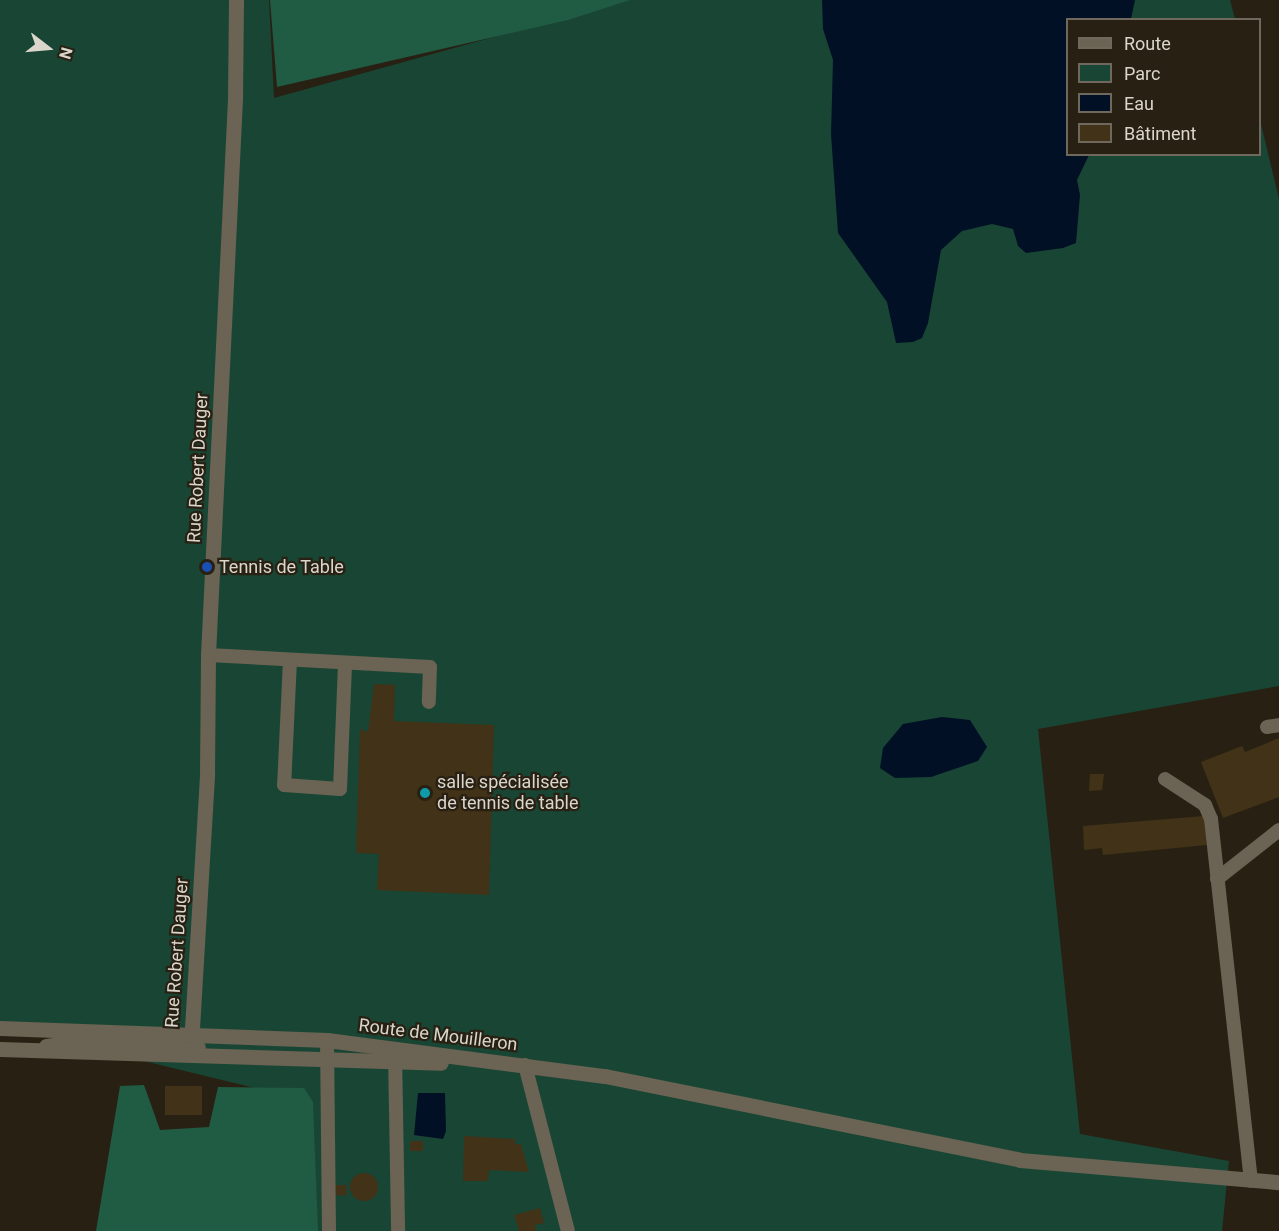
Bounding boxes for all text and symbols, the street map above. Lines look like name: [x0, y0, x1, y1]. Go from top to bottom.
north arrow: [18, 18, 78, 78]
legend: [1066, 18, 1261, 156]
text: Route: [1124, 33, 1171, 54]
text: N: [55, 45, 76, 61]
text: Parc: [1124, 63, 1160, 84]
text: Eau: [1124, 93, 1154, 114]
text: Bâtiment: [1124, 123, 1196, 144]
street label: Rue Robert Dauger: [183, 392, 213, 544]
place label: Tennis de Table: [219, 556, 344, 578]
marker: Tennis de Table: [200, 560, 214, 574]
place label: salle spécialisée de tennis de table: [437, 772, 578, 814]
marker: salle spécialisée de tennis de table: [418, 786, 432, 800]
street label: Rue Robert Dauger: [161, 877, 193, 1029]
street label: Route de Mouilleron: [357, 1015, 519, 1055]

